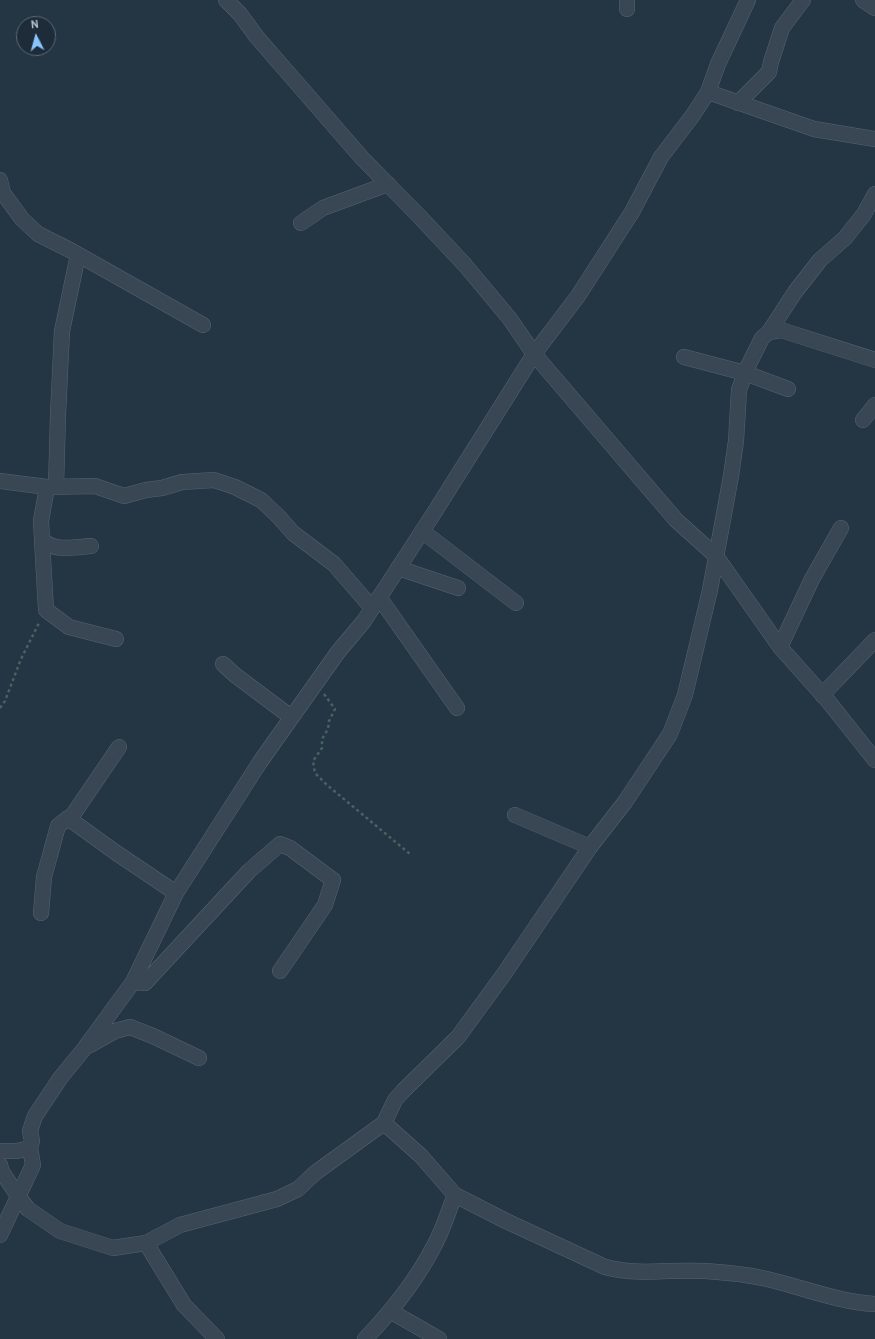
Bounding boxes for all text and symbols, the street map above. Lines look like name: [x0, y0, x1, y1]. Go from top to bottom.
north arrow: [16, 16, 56, 56]
text: N: [30, 18, 40, 32]

